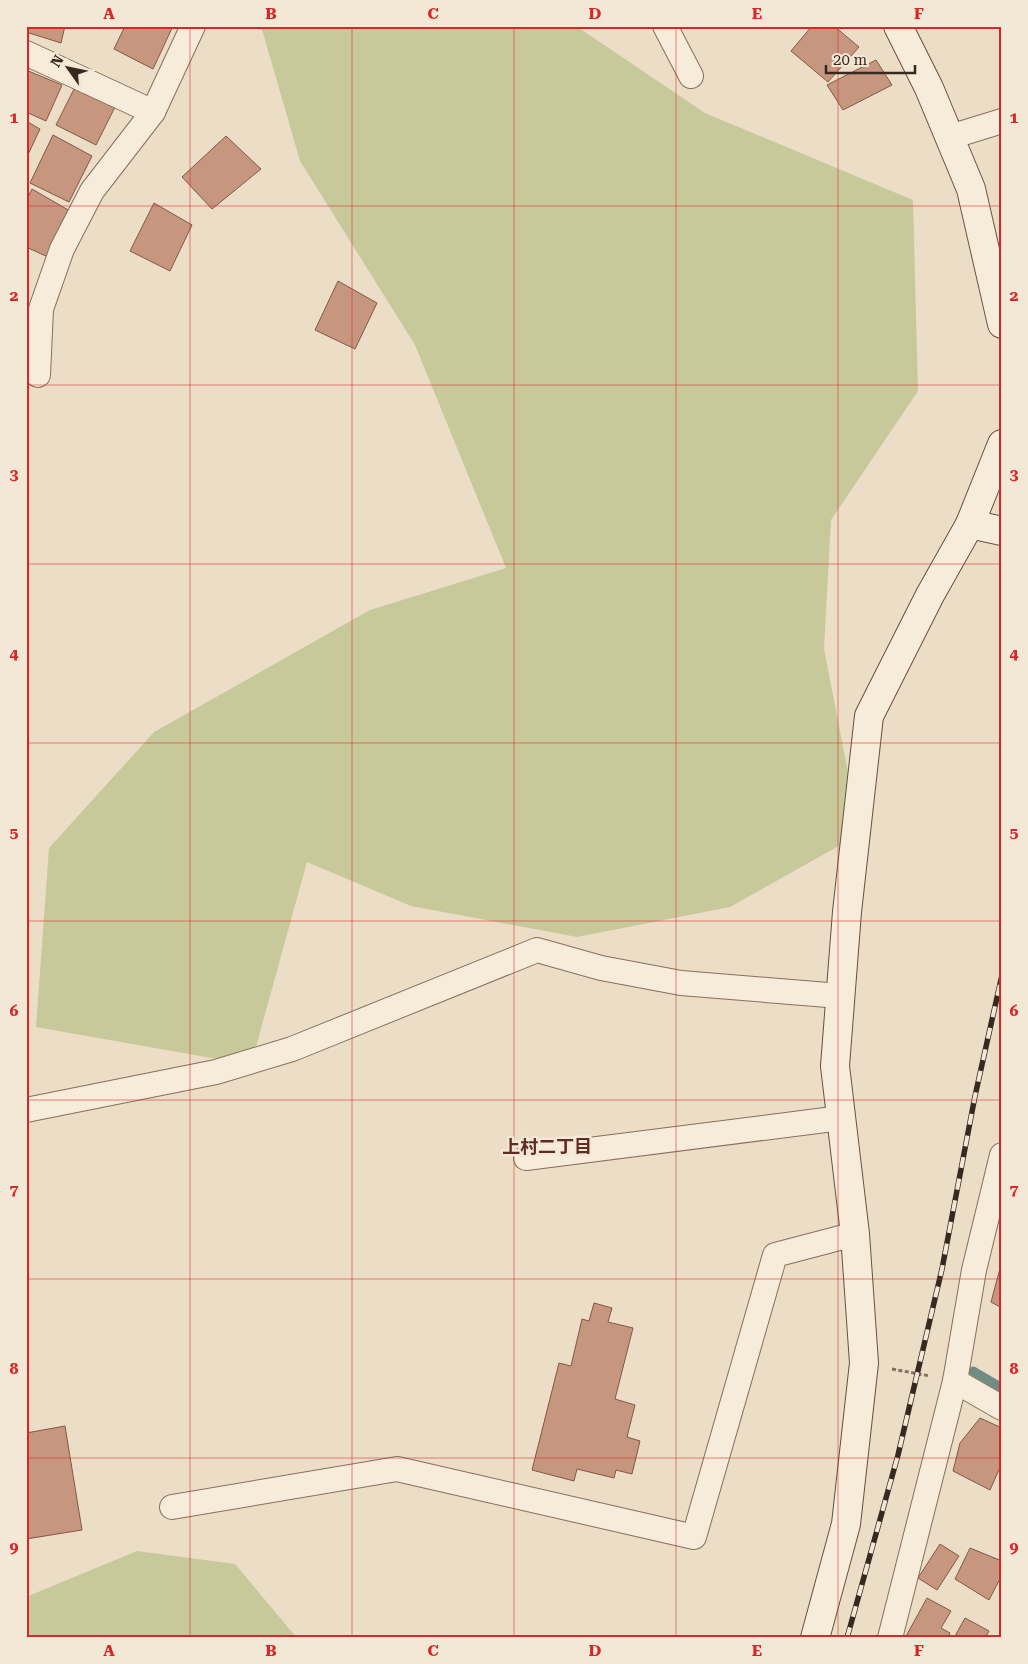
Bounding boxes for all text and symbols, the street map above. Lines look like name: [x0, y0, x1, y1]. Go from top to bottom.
text: A: [103, 4, 115, 23]
text: B: [265, 4, 277, 23]
text: C: [427, 4, 439, 23]
text: D: [589, 4, 602, 23]
text: E: [752, 4, 762, 23]
text: F: [914, 4, 924, 23]
north arrow: [42, 42, 92, 92]
scale bar: [826, 42, 914, 74]
text: 20 m: [833, 51, 868, 69]
text: N: [47, 52, 67, 70]
text: 1: [10, 108, 19, 127]
text: 1: [1010, 108, 1019, 127]
text: 2: [10, 286, 19, 305]
text: 2: [1010, 286, 1019, 305]
text: 3: [10, 465, 19, 484]
text: 3: [1010, 465, 1019, 484]
text: 4: [10, 644, 19, 663]
text: 4: [1010, 644, 1019, 663]
text: 5: [10, 823, 19, 842]
text: 5: [1010, 823, 1019, 842]
text: 6: [10, 1001, 19, 1020]
text: 6: [1010, 1001, 1019, 1020]
district label: 上村二丁目: [502, 1136, 592, 1157]
text: 7: [10, 1180, 19, 1199]
text: 7: [1010, 1180, 1019, 1199]
text: 8: [10, 1359, 19, 1378]
text: 8: [1010, 1359, 1019, 1378]
text: 9: [10, 1538, 19, 1557]
text: 9: [1010, 1538, 1019, 1557]
text: A: [103, 1641, 115, 1660]
text: B: [265, 1641, 277, 1660]
text: C: [427, 1641, 439, 1660]
text: D: [589, 1641, 602, 1660]
text: E: [752, 1641, 762, 1660]
text: F: [914, 1641, 924, 1660]

